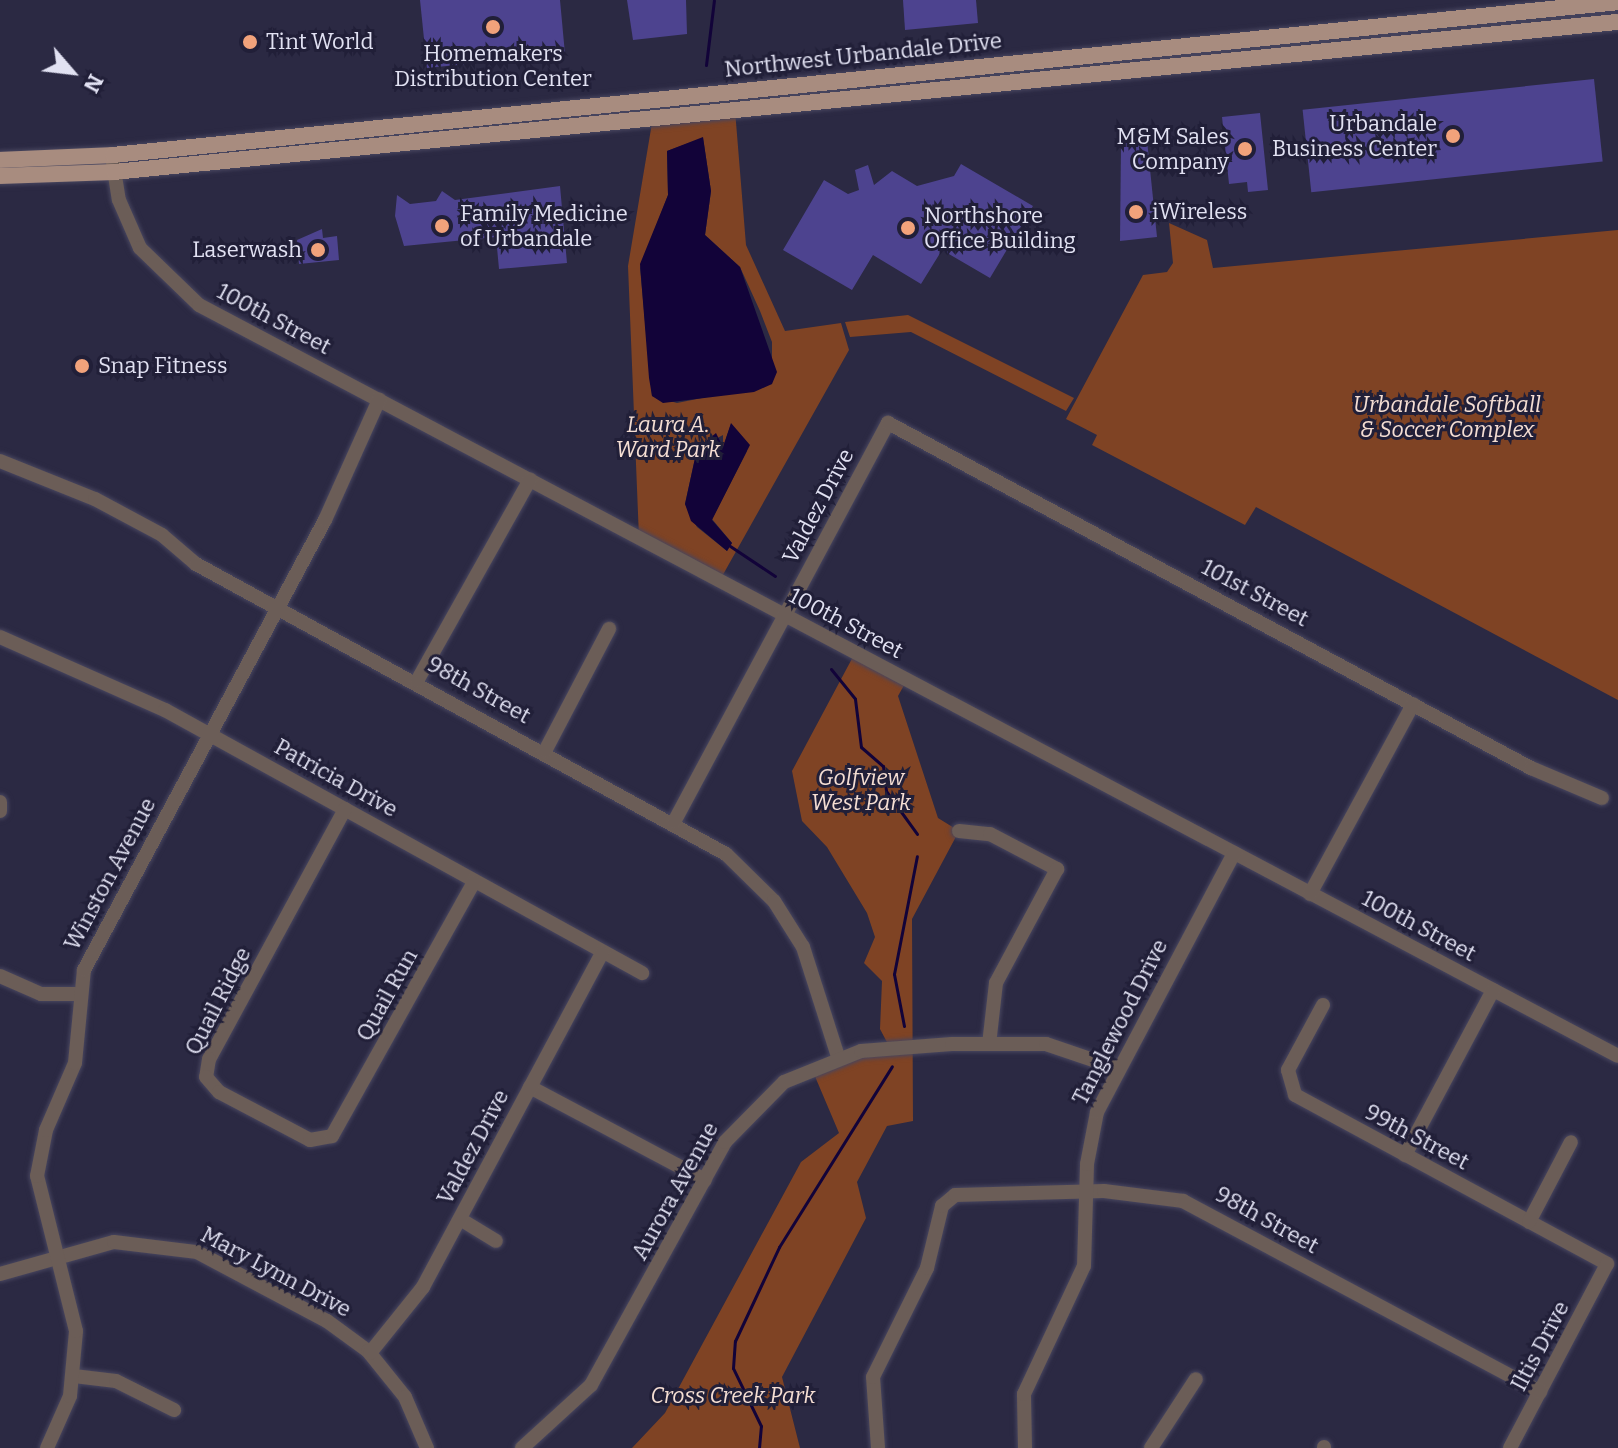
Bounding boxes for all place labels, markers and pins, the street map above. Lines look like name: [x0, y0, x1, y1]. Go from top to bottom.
marker: Homemakers Distribution Center: [484, 18, 502, 36]
place label: Tint World: [266, 29, 373, 55]
marker: Tint World: [241, 33, 259, 51]
place label: Homemakers Distribution Center: [394, 40, 592, 92]
place label: Urbandale Business Center: [1272, 110, 1437, 162]
place label: M&M Sales Company: [1117, 123, 1229, 174]
marker: Urbandale Business Center: [1444, 127, 1462, 145]
marker: M&M Sales Company: [1236, 140, 1254, 158]
place label: iWireless: [1152, 199, 1247, 225]
place label: Family Medicine of Urbandale: [460, 200, 628, 252]
place label: Northshore Office Building: [924, 202, 1076, 254]
marker: iWireless: [1127, 203, 1145, 221]
marker: Family Medicine of Urbandale: [431, 215, 453, 237]
marker: Northshore Office Building: [899, 219, 917, 237]
place label: Laserwash: [192, 237, 302, 263]
marker: Laserwash: [309, 241, 327, 259]
place label: Snap Fitness: [98, 353, 227, 379]
marker: Snap Fitness: [73, 357, 91, 375]

